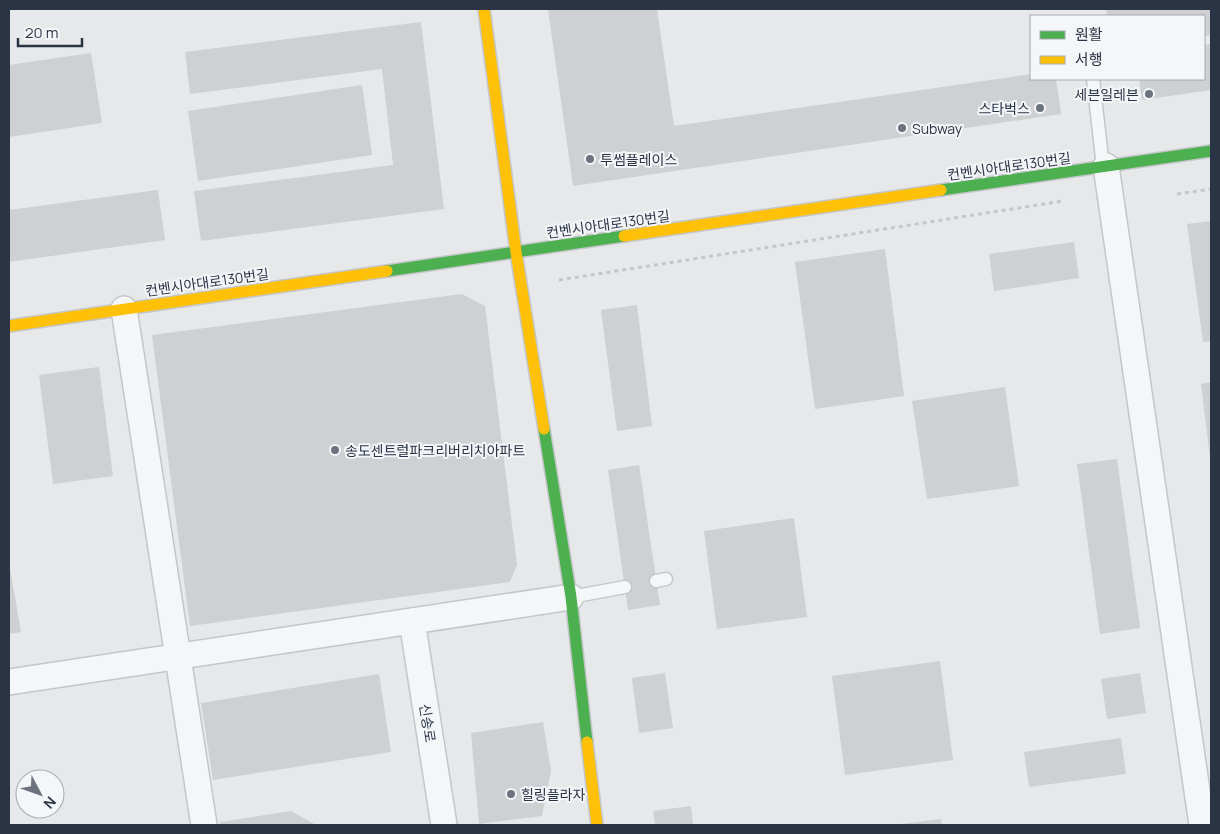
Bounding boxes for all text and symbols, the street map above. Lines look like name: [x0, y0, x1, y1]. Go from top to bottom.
scale bar: [18, 15, 81, 47]
legend: [1030, 15, 1205, 80]
text: 20 m: [25, 22, 58, 43]
text: 원활: [1075, 24, 1103, 45]
text: 서행: [1075, 49, 1103, 70]
place label: 세븐일레븐: [1075, 85, 1139, 104]
marker: 세븐일레븐: [1143, 88, 1155, 100]
place label: 스타벅스: [978, 99, 1030, 118]
marker: 스타벅스: [1034, 102, 1046, 114]
place label: Subway: [912, 119, 963, 138]
marker: Subway: [896, 122, 908, 134]
street label: 컨벤시아대로130번길: [946, 148, 1072, 184]
place label: 투썸플레이스: [600, 150, 677, 169]
marker: 투썸플레이스: [584, 153, 596, 165]
street label: 컨벤시아대로130번길: [545, 206, 671, 242]
street label: 컨벤시아대로130번길: [144, 264, 270, 300]
place label: 송도센트럴파크리버리치아파트: [345, 441, 525, 460]
marker: 송도센트럴파크리버리치아파트: [329, 444, 341, 456]
street label: 신송로: [416, 702, 440, 744]
north arrow: [15, 769, 65, 819]
place label: 힐링플라자: [521, 785, 586, 804]
marker: 힐링플라자: [505, 788, 517, 800]
text: N: [40, 793, 61, 813]

